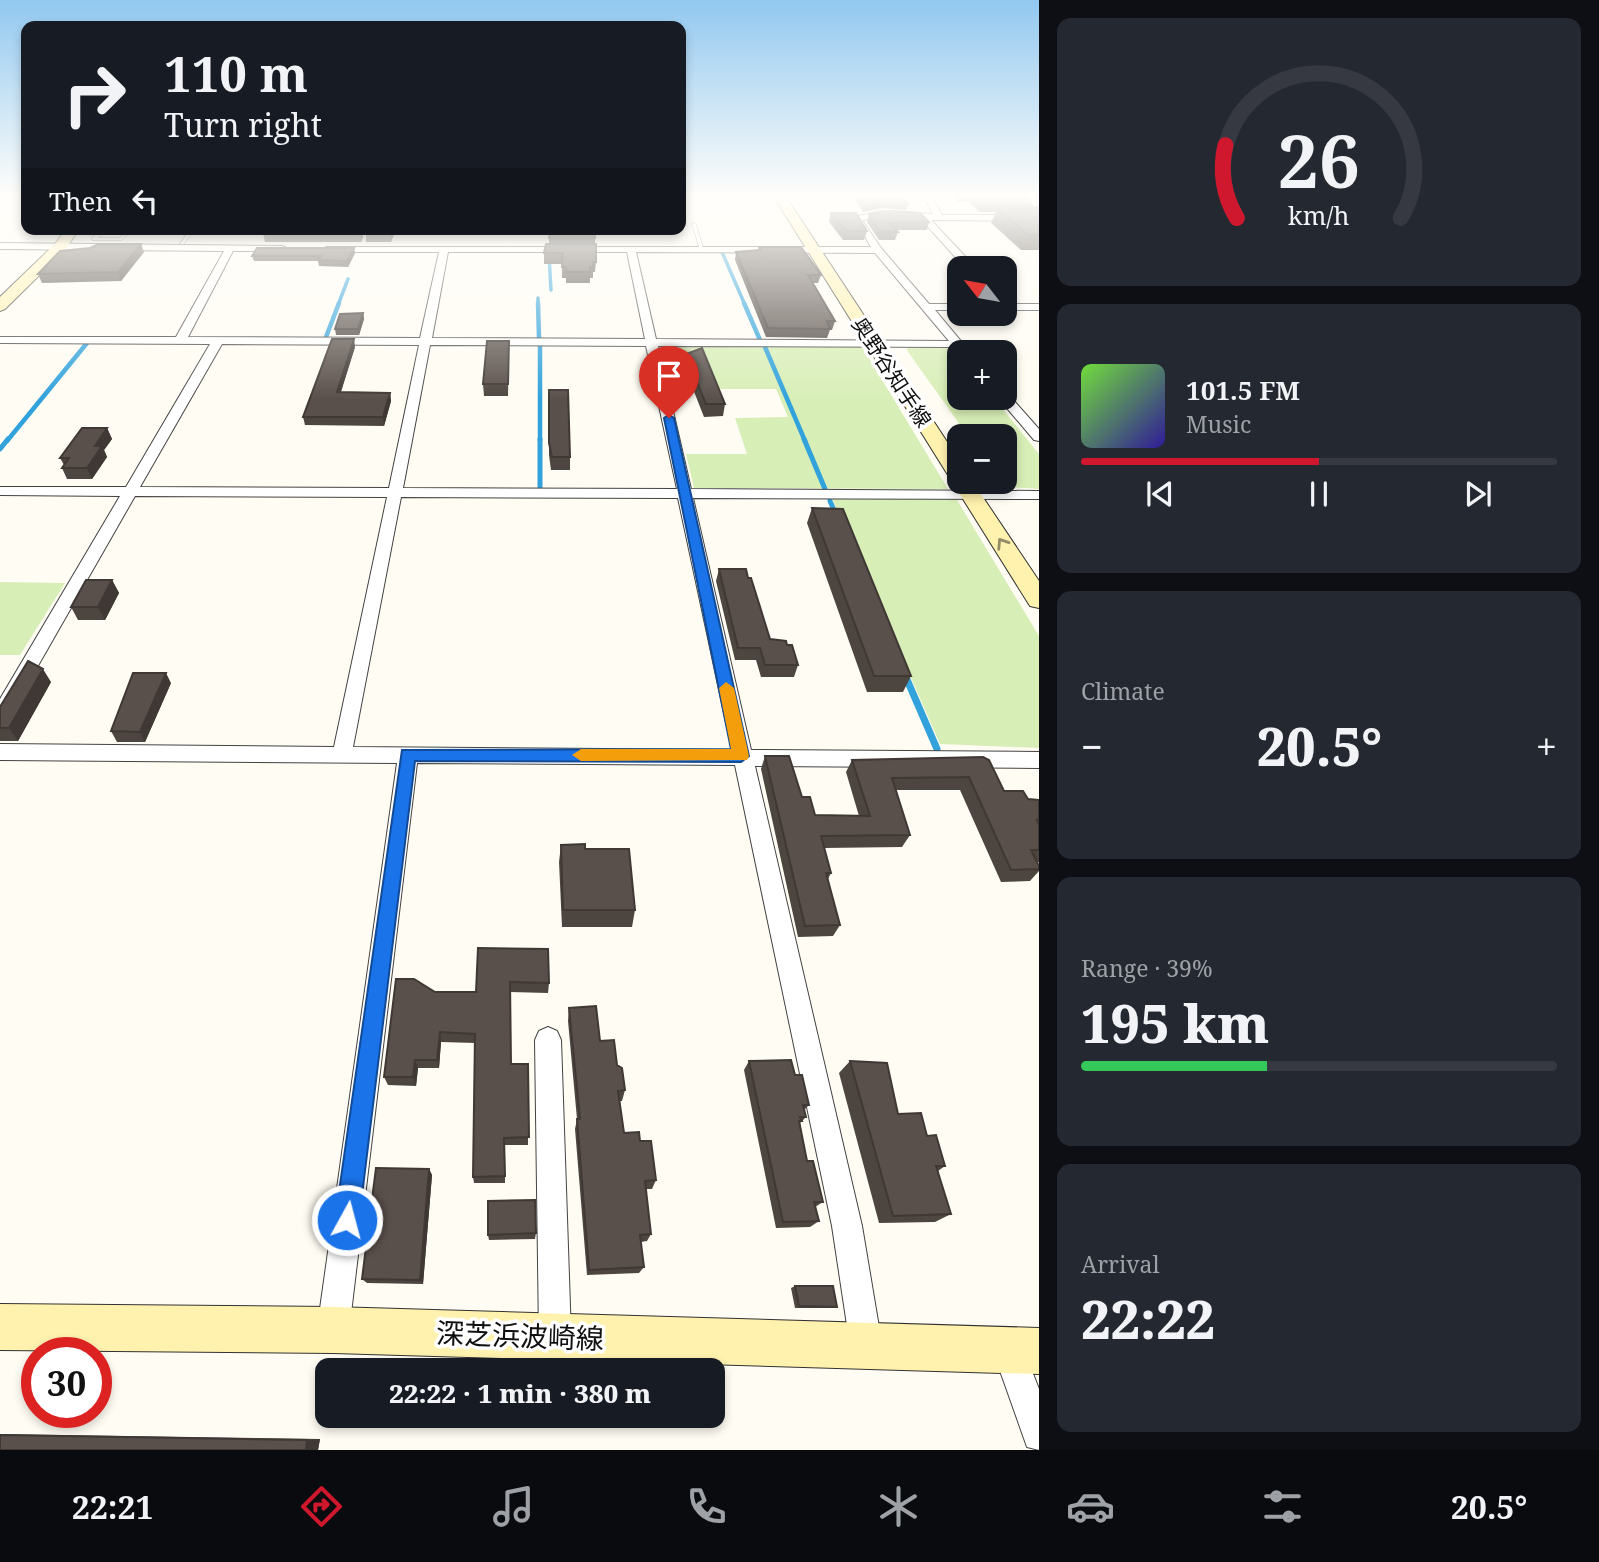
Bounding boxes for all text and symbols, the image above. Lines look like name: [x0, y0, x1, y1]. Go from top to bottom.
text: 110 m: [164, 40, 308, 106]
icon: right: [49, 49, 140, 140]
text: Turn right: [164, 103, 322, 146]
text: 26: [1278, 111, 1360, 210]
icon: left: [126, 182, 164, 220]
text: Then: [49, 183, 112, 219]
text: km/h: [1288, 198, 1350, 232]
north arrow: [947, 256, 1017, 326]
map controls: [947, 256, 1017, 494]
street label: 奥野谷知手線: [846, 312, 938, 432]
button: +: [947, 340, 1017, 410]
pin: [639, 346, 699, 418]
icon: arrive: [650, 357, 688, 395]
text: 101.5 FM: [1186, 372, 1300, 408]
text: Music: [1186, 408, 1251, 440]
button: −: [947, 424, 1017, 494]
icon: previous: [1141, 475, 1179, 513]
icon: pause: [1300, 475, 1338, 513]
icon: next: [1459, 475, 1497, 513]
one-way arrow: [998, 538, 1010, 551]
text: Climate: [1081, 675, 1165, 707]
text: 20.5°: [1257, 710, 1382, 781]
text: −: [1081, 720, 1103, 772]
text: +: [1536, 720, 1557, 772]
text: Range · 39%: [1081, 952, 1213, 984]
text: 195 km: [1081, 987, 1269, 1058]
position arrow: [310, 1183, 384, 1257]
text: Arrival: [1081, 1248, 1160, 1280]
text: 22:22: [1081, 1283, 1215, 1354]
street label: 深芝浜波崎線: [435, 1313, 605, 1357]
speed limit sign: 30: [21, 1337, 112, 1428]
text: 22:22 · 1 min · 380 m: [389, 1375, 651, 1411]
icon: directions: [297, 1482, 346, 1531]
icon: music: [489, 1482, 538, 1531]
icon: phone: [682, 1482, 731, 1531]
icon: climate: [874, 1482, 923, 1531]
icon: car: [1066, 1482, 1115, 1531]
icon: filters: [1258, 1482, 1307, 1531]
text: 22:21: [72, 1485, 154, 1528]
text: 20.5°: [1451, 1485, 1527, 1528]

